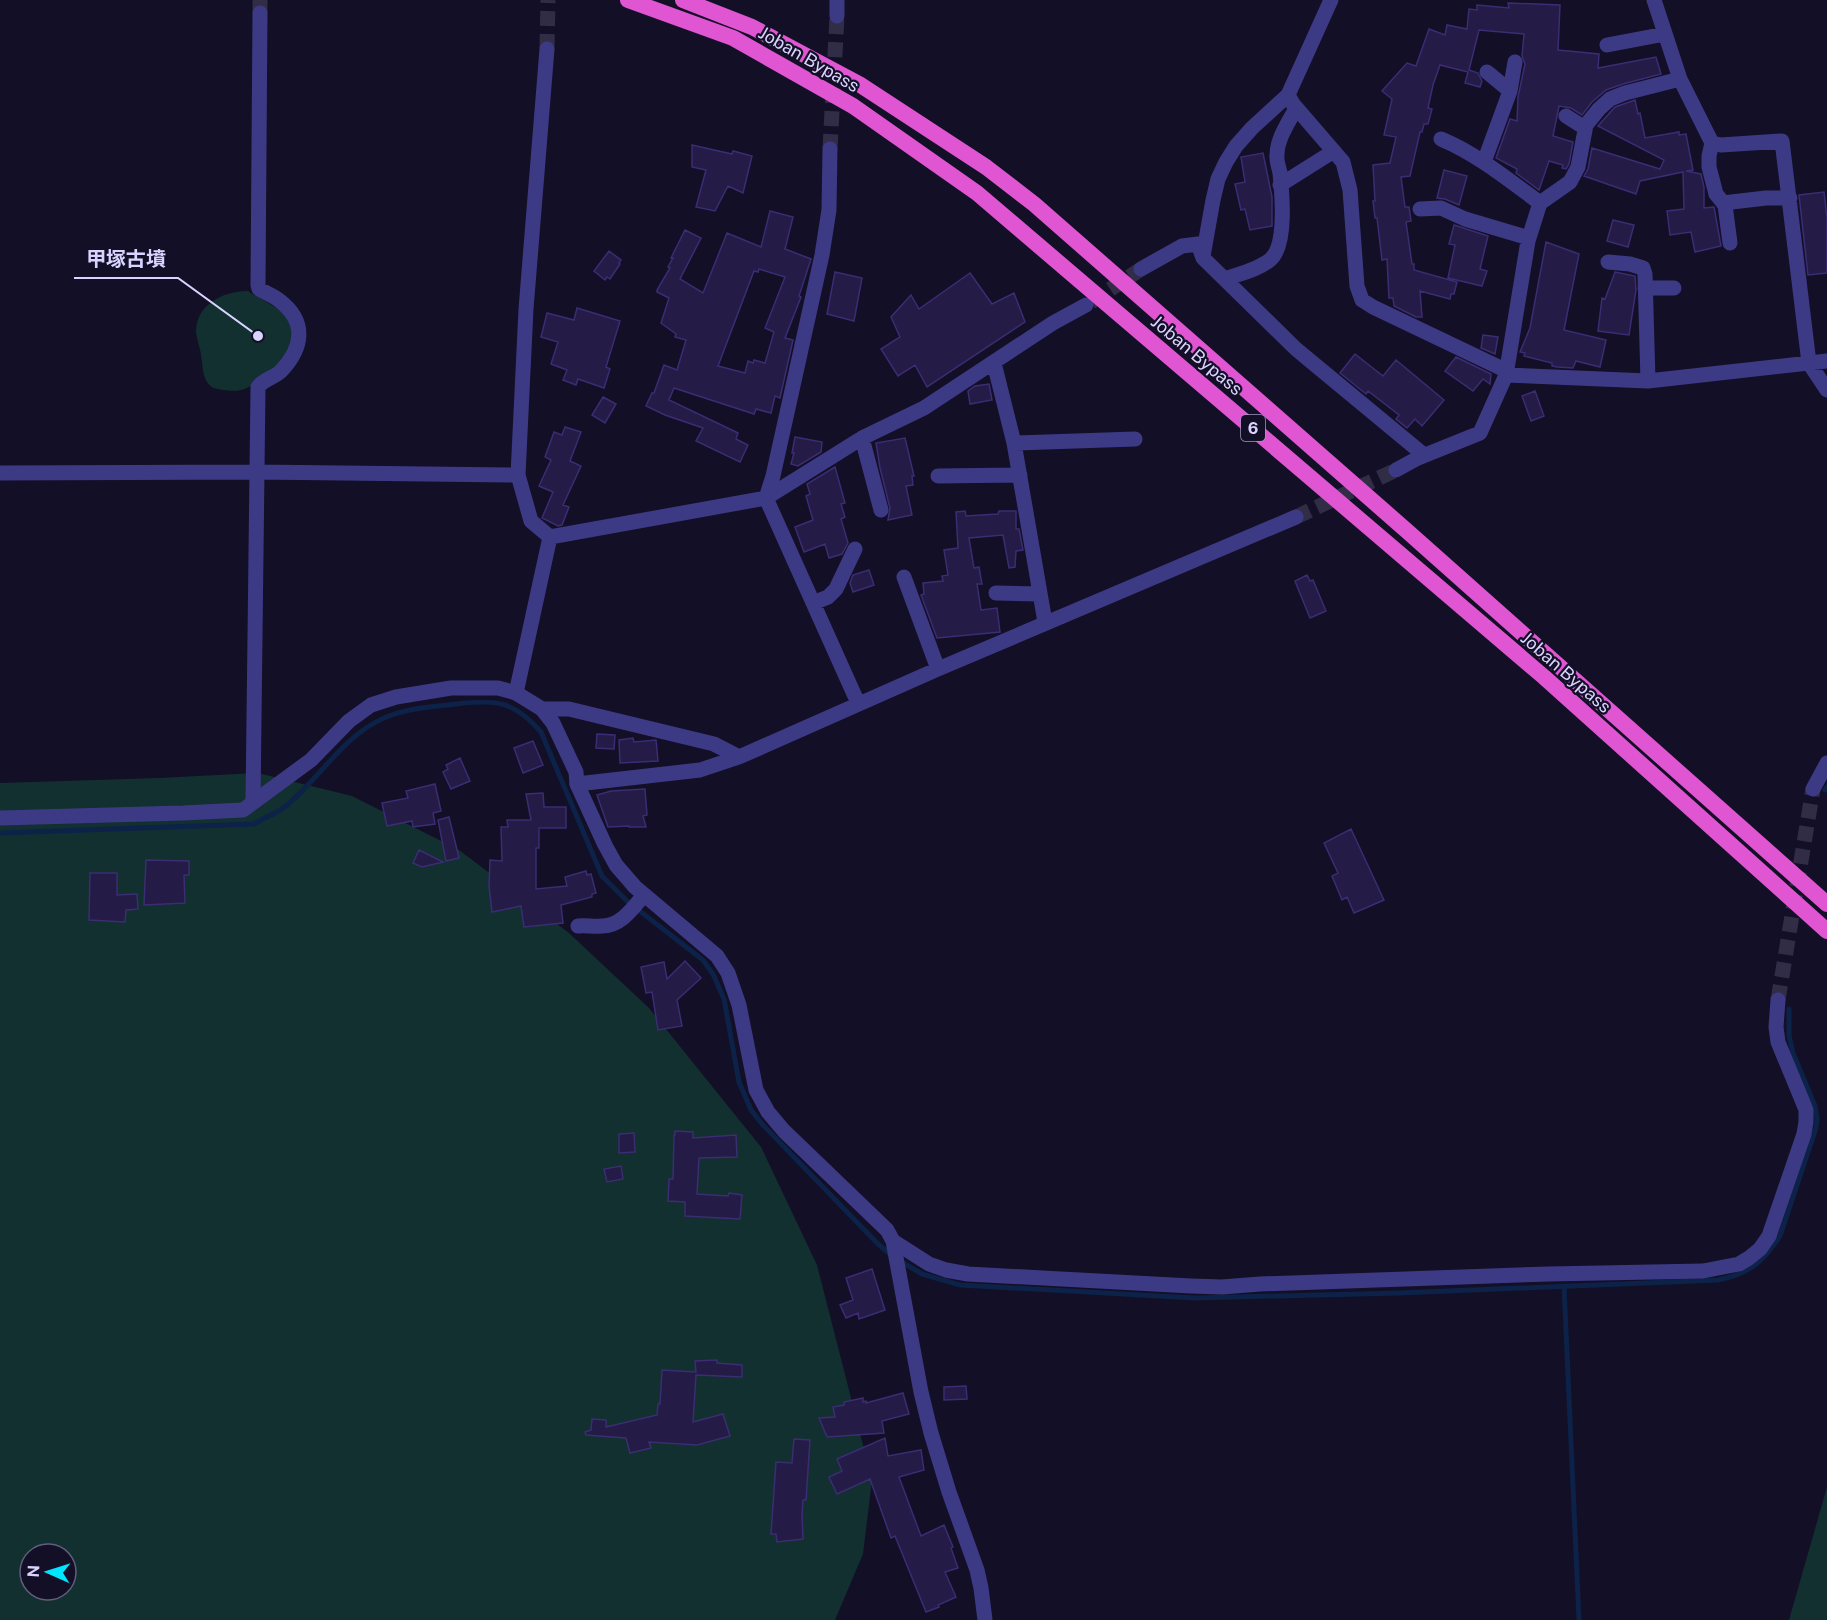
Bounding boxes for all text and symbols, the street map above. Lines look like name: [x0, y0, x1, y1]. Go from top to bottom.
street label: Joban Bypass: [755, 22, 863, 96]
callout: 甲塚古墳: [74, 240, 178, 278]
text: 甲塚古墳: [86, 247, 166, 271]
street label: Joban Bypass: [1147, 311, 1247, 399]
road number: 6: [1241, 415, 1265, 441]
street label: Joban Bypass: [1517, 627, 1615, 717]
north arrow: [18, 1542, 78, 1602]
text: N: [24, 1564, 43, 1578]

